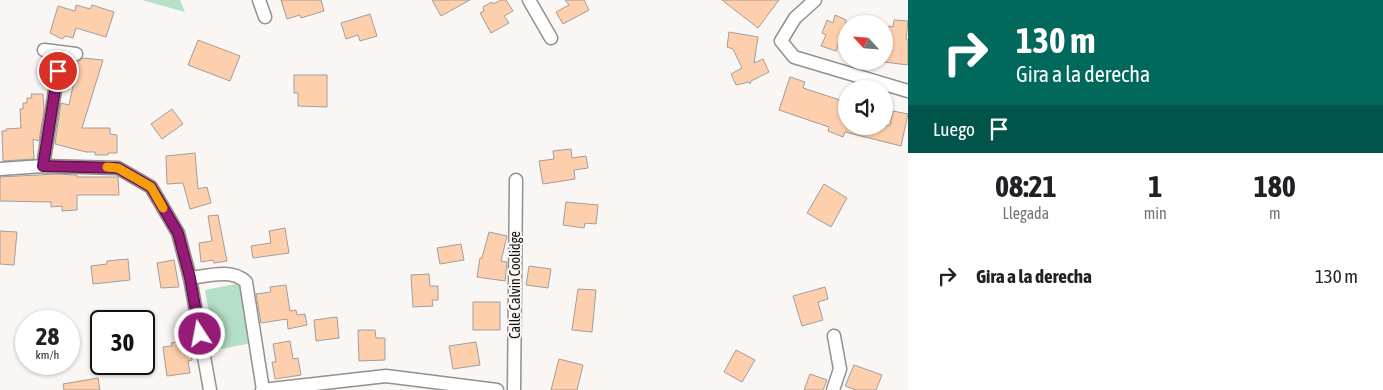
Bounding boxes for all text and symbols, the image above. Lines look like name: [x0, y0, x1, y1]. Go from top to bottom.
north arrow: [838, 15, 892, 70]
map controls: [838, 15, 893, 135]
icon: right: [933, 20, 998, 85]
text: 130 m: [1016, 20, 1095, 60]
pin: [37, 50, 79, 92]
icon: arrive: [44, 57, 72, 85]
text: Gira a la derecha: [1016, 61, 1150, 87]
button: sound: [838, 80, 893, 135]
icon: arrive: [985, 115, 1013, 143]
text: Luego: [933, 118, 975, 140]
text: 08:21: [995, 169, 1057, 203]
text: 1: [1148, 169, 1162, 203]
text: 180: [1254, 169, 1296, 203]
text: Llegada: [1003, 204, 1049, 222]
text: min: [1144, 204, 1167, 222]
text: m: [1269, 204, 1281, 222]
street label: Calle Calvin Coolidge: [507, 231, 523, 339]
icon: right: [933, 262, 961, 290]
text: Gira a la derecha: [976, 265, 1092, 287]
text: 130 m: [1315, 265, 1358, 287]
position arrow: [173, 307, 225, 359]
speed limit sign: 30: [90, 310, 155, 375]
text: 28: [36, 322, 59, 350]
text: km/h: [36, 348, 59, 362]

